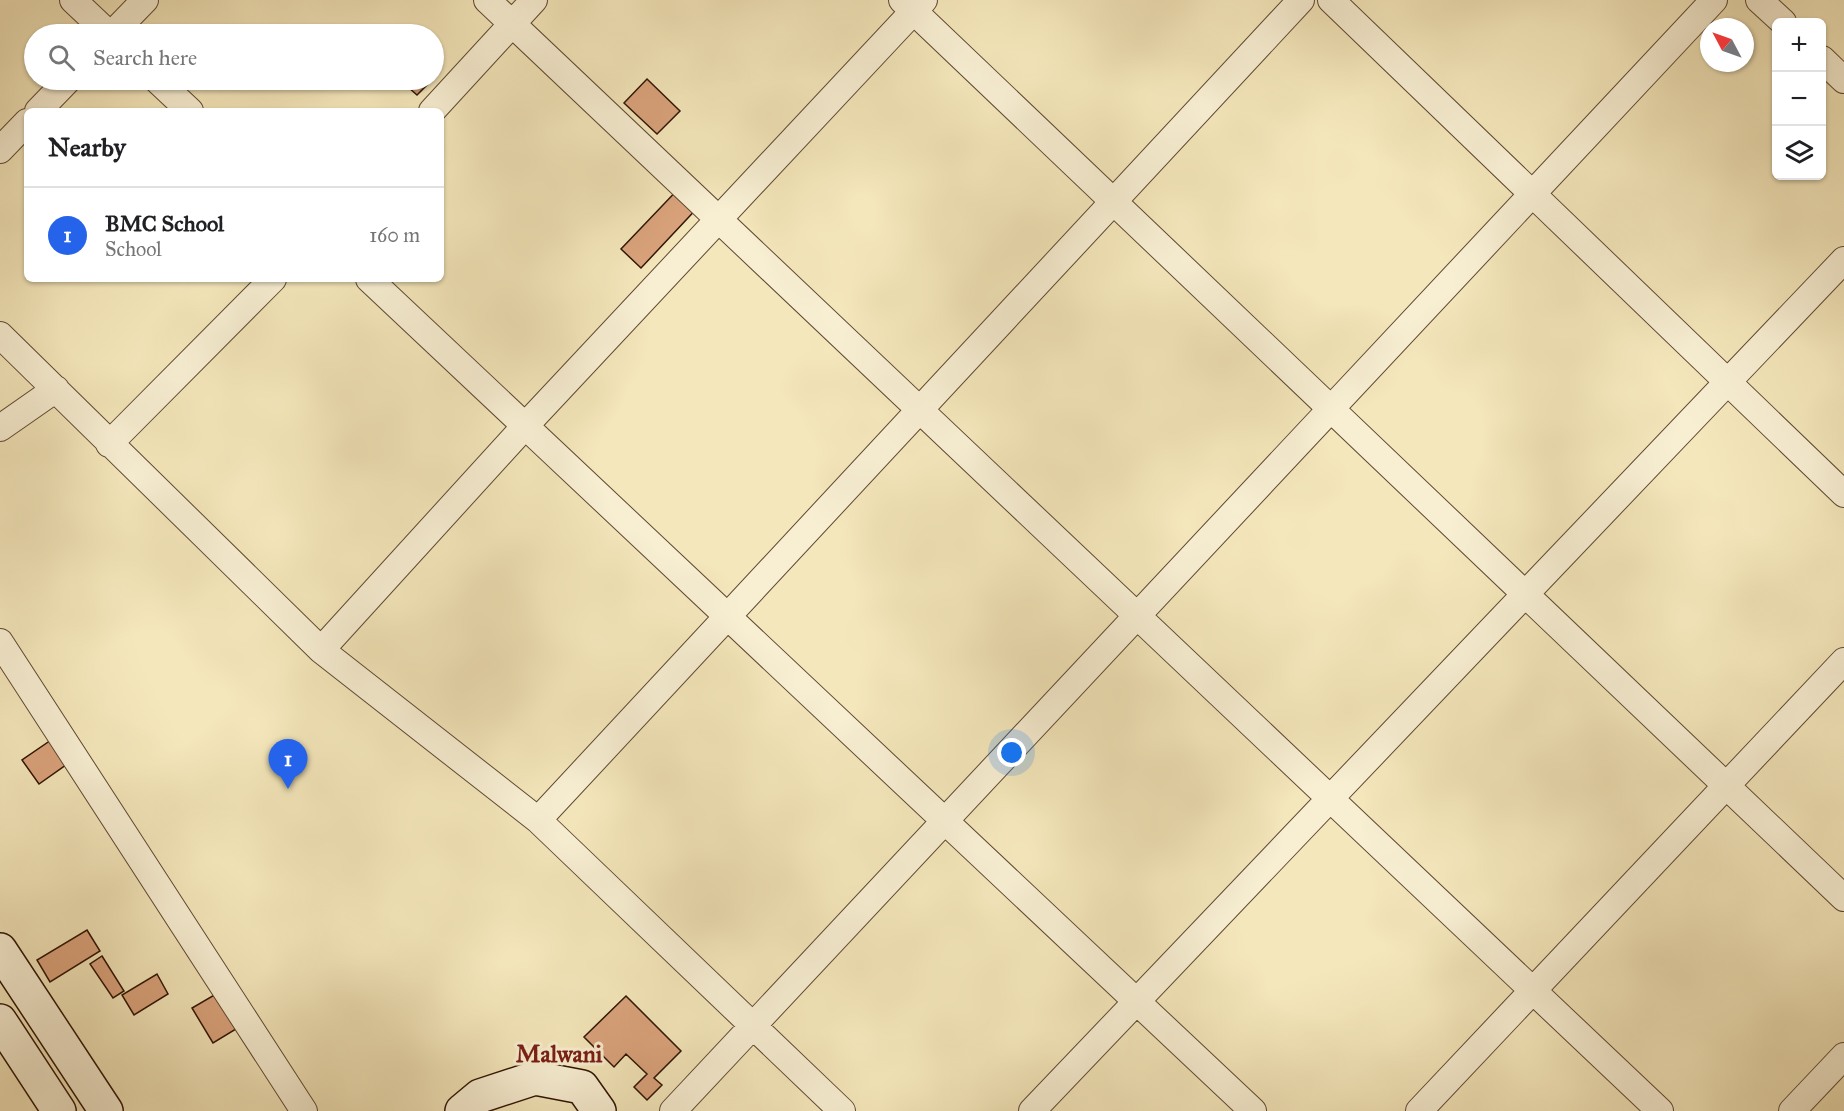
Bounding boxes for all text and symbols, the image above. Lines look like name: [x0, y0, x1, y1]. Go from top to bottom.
north arrow: [1700, 18, 1754, 72]
map controls: [1772, 18, 1826, 180]
button: +: [1772, 18, 1826, 72]
search box: [24, 24, 444, 90]
icon: search: [45, 41, 78, 74]
text: Search here: [93, 44, 197, 71]
button: −: [1772, 72, 1826, 126]
button: layers: [1772, 126, 1826, 180]
text: Nearby: [48, 131, 126, 163]
text: BMC School: [105, 210, 224, 237]
text: 1: [64, 223, 71, 247]
text: 160 m: [369, 223, 420, 247]
text: School: [105, 237, 162, 261]
your location: [997, 738, 1026, 767]
pin: 1: [268, 740, 308, 789]
district label: Malwani: [516, 1039, 603, 1069]

